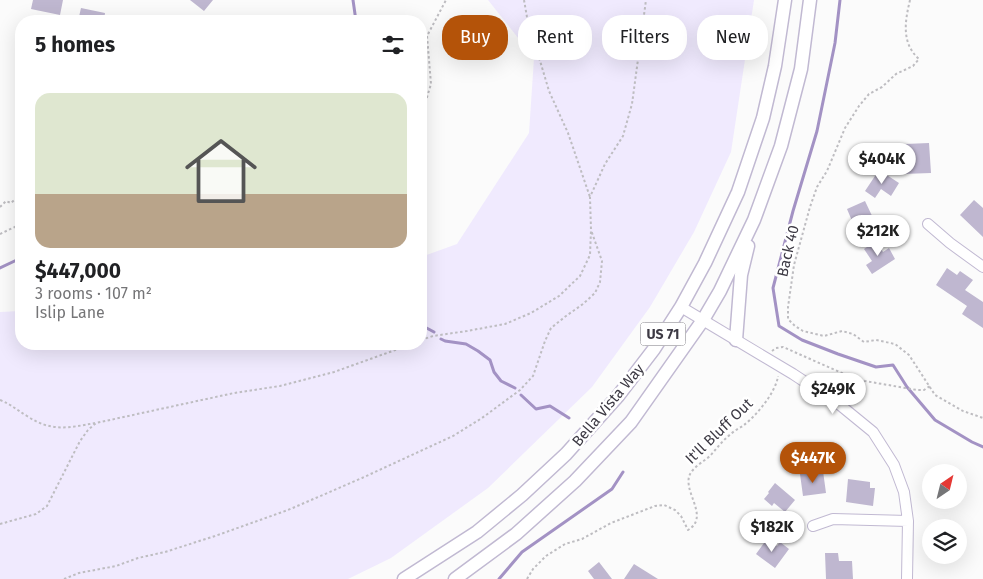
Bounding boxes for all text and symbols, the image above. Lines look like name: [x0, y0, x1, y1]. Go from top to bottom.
chip: Buy: [442, 15, 508, 60]
chip: Rent: [518, 15, 592, 60]
chip: Filters: [602, 15, 687, 60]
chip: New: [697, 15, 768, 60]
icon: filters: [379, 31, 407, 59]
text: 5 homes: [35, 32, 115, 58]
icon: home: [176, 126, 266, 216]
pin: $404K: [847, 142, 917, 185]
text: $404K: [859, 149, 905, 168]
pin: $212K: [843, 214, 913, 257]
text: $212K: [857, 221, 899, 240]
street label: Back 40: [773, 223, 803, 279]
text: $447,000: [35, 258, 121, 284]
text: 3 rooms · 107 m²: [35, 284, 152, 303]
text: Islip Lane: [35, 303, 105, 322]
road number: US 71: [640, 322, 686, 346]
street label: Bella Vista Way: [568, 360, 648, 450]
pin: $249K: [798, 372, 868, 415]
text: $249K: [811, 379, 855, 398]
street label: It'll Bluff Out: [682, 394, 757, 468]
pin: $447K: [778, 442, 848, 484]
text: $447K: [791, 448, 835, 467]
north arrow: [922, 464, 968, 509]
map controls: [922, 464, 967, 564]
pin: $182K: [737, 510, 807, 553]
text: $182K: [750, 517, 794, 536]
button: layers: [922, 519, 967, 564]

